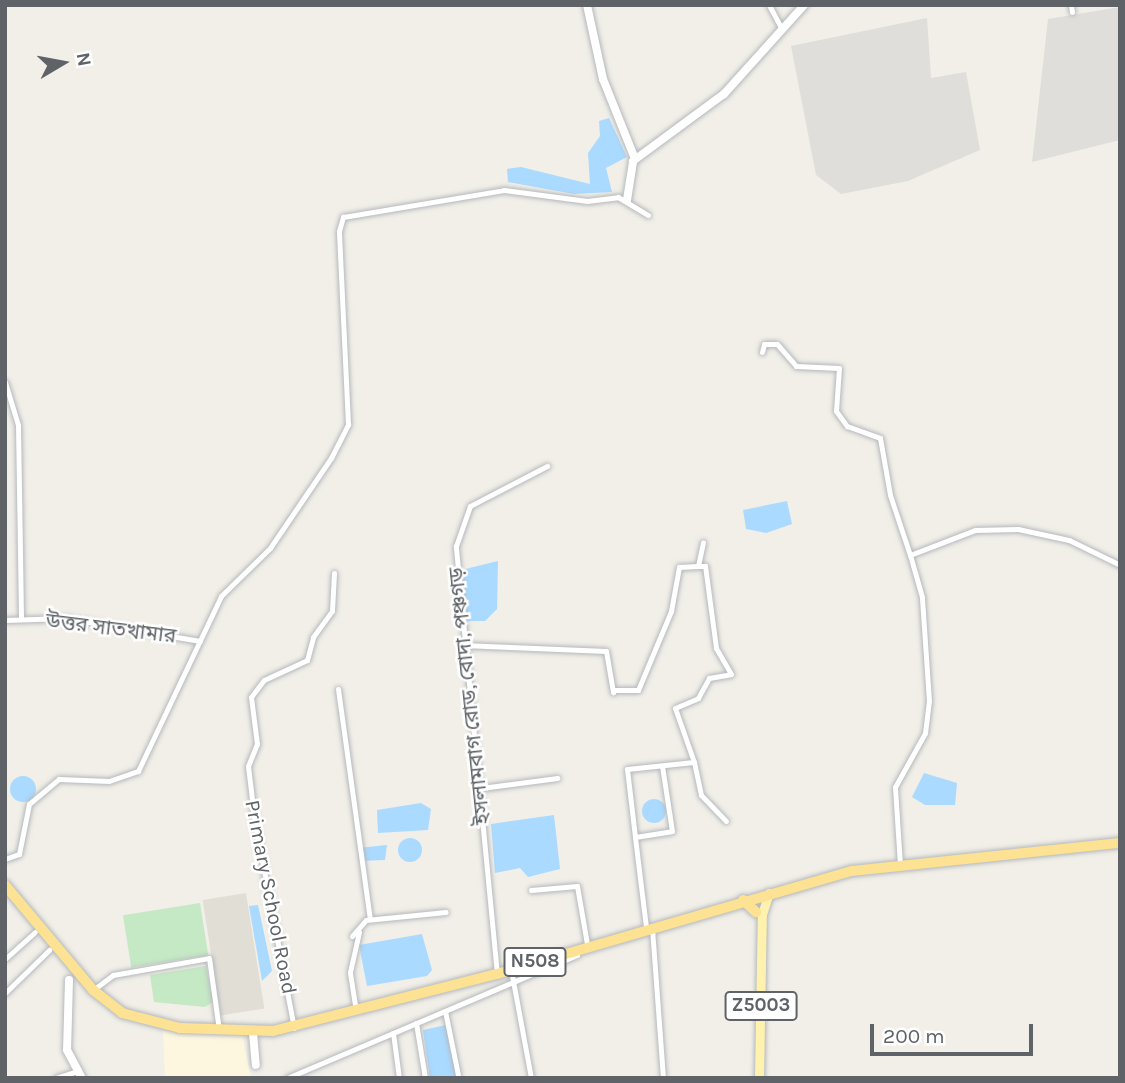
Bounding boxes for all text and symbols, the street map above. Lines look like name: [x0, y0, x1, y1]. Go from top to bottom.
north arrow: [28, 28, 98, 98]
text: N: [72, 51, 96, 68]
street label: ইসলামবাগ রোড, বোদা, পঞ্চগড়: [443, 566, 495, 826]
street label: উত্তর সাতখামার: [44, 607, 178, 649]
street label: Primary School Road: [240, 798, 302, 996]
road number: N508: [504, 946, 566, 978]
road number: Z5003: [724, 990, 798, 1022]
scale bar: [873, 1010, 1036, 1054]
text: 200 m: [883, 1024, 945, 1048]

